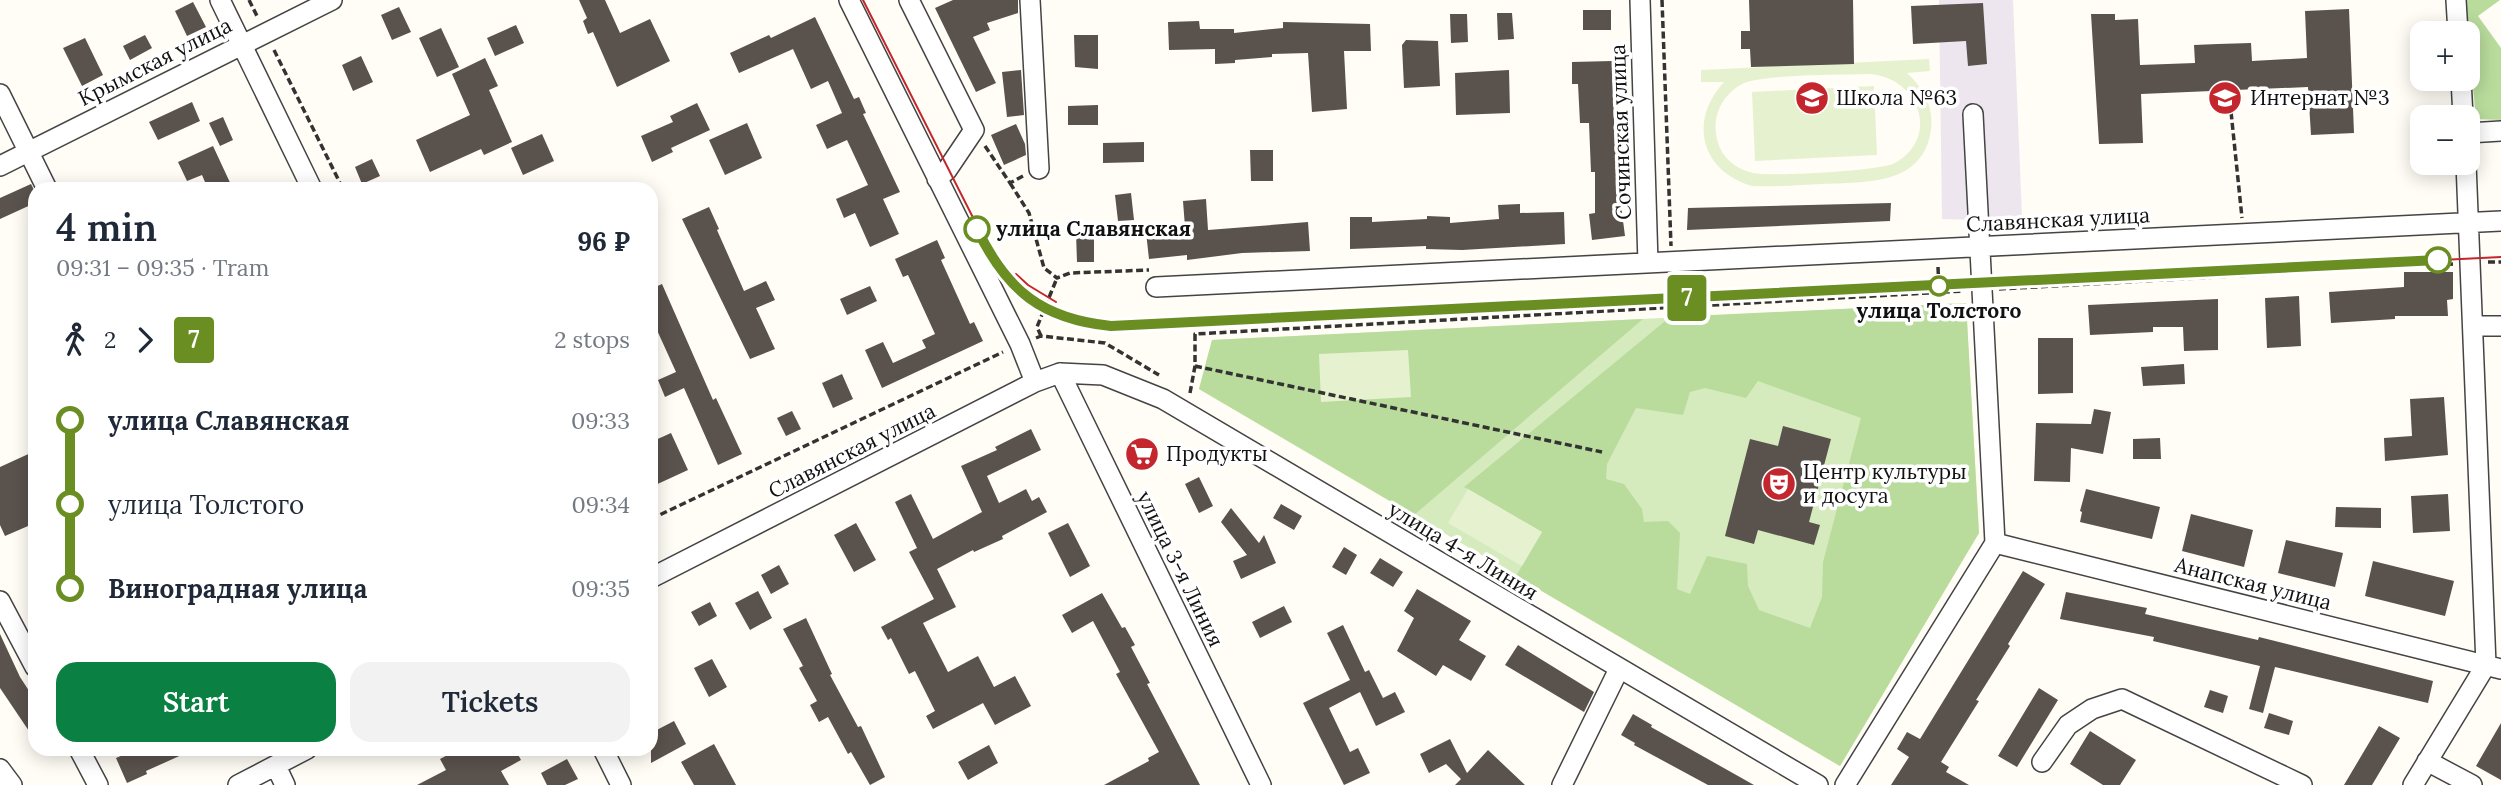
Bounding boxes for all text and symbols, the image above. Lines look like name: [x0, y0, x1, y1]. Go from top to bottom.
street label: Крымская улица: [74, 11, 236, 112]
map controls: [2410, 21, 2480, 175]
button: +: [2410, 21, 2480, 91]
street label: Сочинская улица: [1604, 44, 1637, 220]
school or university icon: Школа №63: [1793, 79, 1831, 117]
school or university icon: Интернат №3: [2206, 79, 2244, 117]
place label: Школа №63: [1836, 84, 1957, 111]
place label: Интернат №3: [2250, 84, 2390, 111]
button: −: [2410, 105, 2480, 175]
street label: Славянская улица: [1965, 201, 2151, 238]
text: 4 min: [56, 203, 157, 251]
place label: улица Славянская: [996, 215, 1191, 242]
marker: улица Славянская: [964, 216, 990, 242]
text: 96 ₽: [577, 225, 630, 258]
unlabelled marker: [2425, 247, 2451, 273]
text: 09:31 – 09:35 · Tram: [56, 253, 269, 282]
line badge: 7: [1664, 275, 1710, 321]
marker: улица Толстого: [1929, 276, 1949, 296]
text: 7: [1681, 282, 1693, 313]
place label: улица Толстого: [1857, 297, 2022, 324]
icon: walk: [56, 321, 94, 359]
icon: forward: [126, 321, 164, 359]
text: 7: [188, 324, 200, 355]
text: 2: [104, 325, 116, 354]
text: 2 stops: [554, 325, 630, 354]
street label: Славянская улица: [764, 397, 940, 504]
text: улица Славянская: [108, 404, 350, 437]
text: 09:33: [571, 406, 630, 435]
supermarket icon: Продукты: [1123, 435, 1161, 473]
place label: Продукты: [1166, 440, 1268, 467]
place label: Центр культуры и досуга: [1803, 458, 1967, 509]
theatre icon: Центр культуры и досуга: [1760, 465, 1798, 503]
street label: улица 3-я Линия: [1131, 486, 1230, 651]
text: улица Толстого: [108, 488, 304, 521]
text: 09:34: [571, 490, 630, 519]
street label: улица 4-я Линия: [1383, 495, 1543, 606]
street label: Анапская улица: [2171, 551, 2334, 616]
text: Виноградная улица: [108, 572, 367, 605]
text: 09:35: [571, 574, 630, 603]
button: Start: [56, 662, 336, 742]
button: Tickets: [350, 662, 630, 742]

